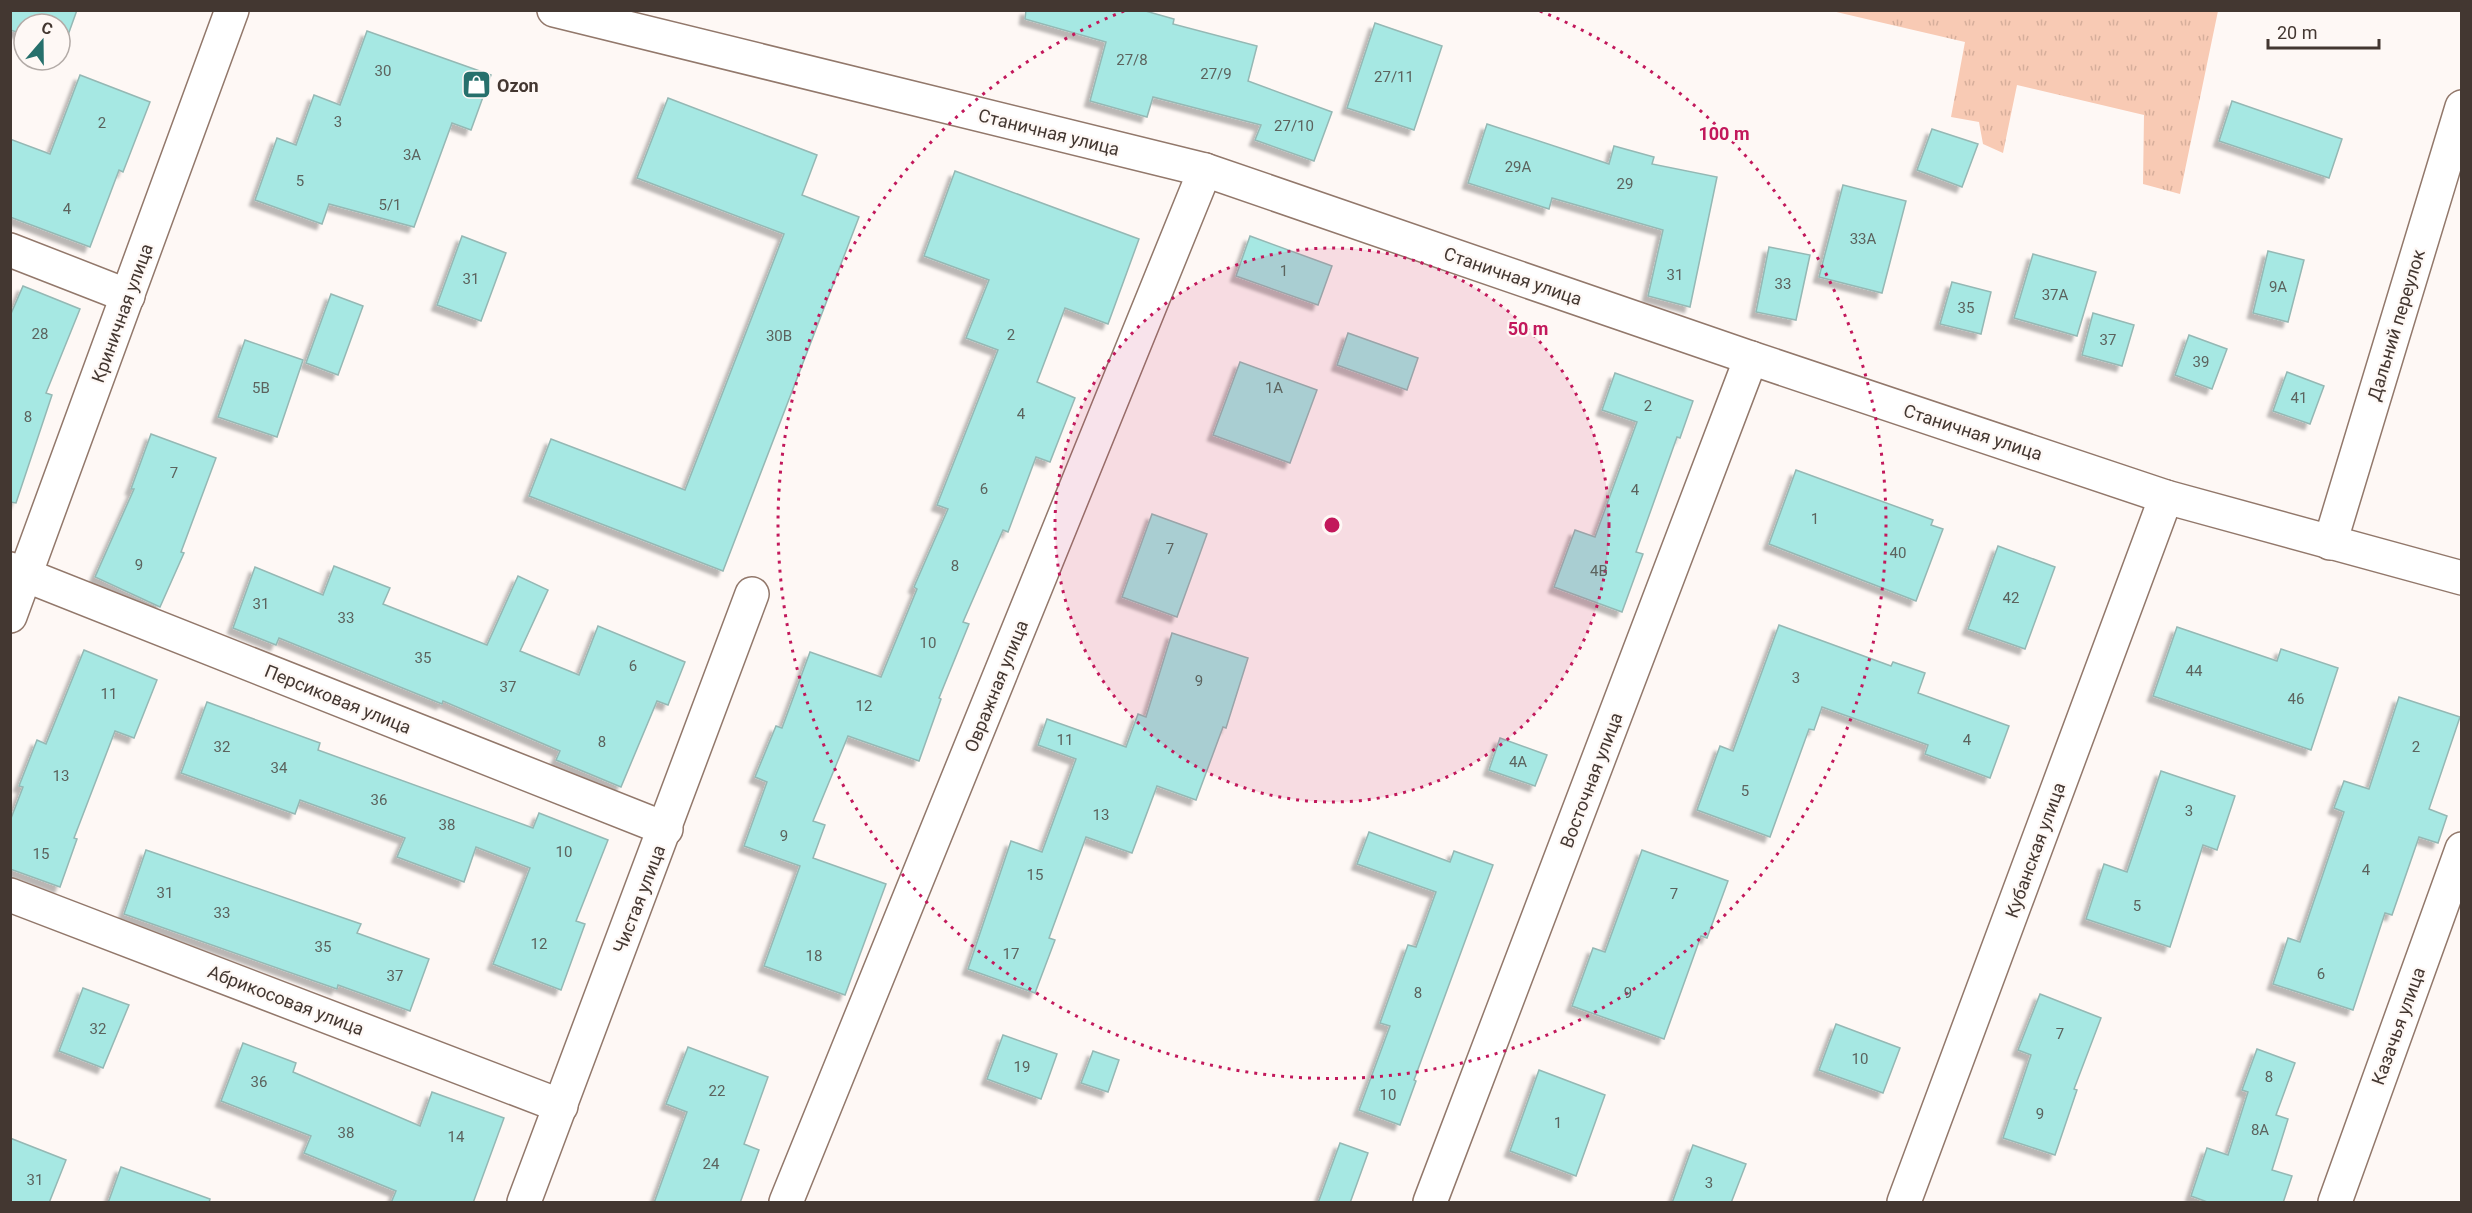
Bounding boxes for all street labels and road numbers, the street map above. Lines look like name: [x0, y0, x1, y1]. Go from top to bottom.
street label: Станичная улица: [976, 104, 1122, 160]
street label: Криничная улица: [87, 241, 157, 385]
street label: Станичная улица: [1441, 243, 1585, 309]
street label: Дальний переулок: [2363, 247, 2429, 403]
street label: Станичная улица: [1901, 400, 2045, 464]
street label: Овражная улица: [960, 617, 1032, 755]
street label: Персиковая улица: [262, 660, 414, 738]
street label: Восточная улица: [1556, 709, 1626, 851]
street label: Кубанская улица: [2001, 779, 2069, 921]
street label: Чистая улица: [609, 842, 669, 956]
street label: Абрикосовая улица: [205, 961, 367, 1039]
street label: Казачья улица: [2367, 964, 2429, 1088]

